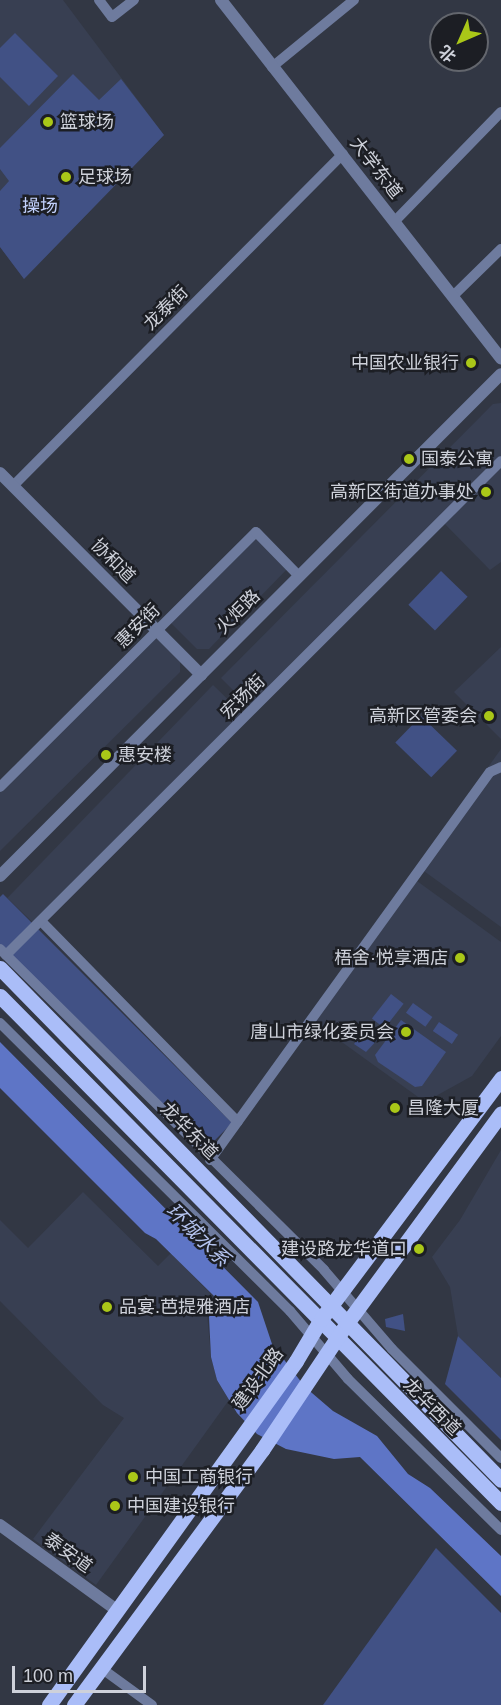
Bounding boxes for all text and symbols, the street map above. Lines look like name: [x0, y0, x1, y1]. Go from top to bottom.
north arrow: [429, 12, 489, 72]
text: 北: [436, 42, 459, 65]
place label: 篮球场: [60, 111, 114, 133]
marker: 篮球场: [41, 115, 55, 129]
street label: 大学东道: [345, 133, 407, 203]
place label: 足球场: [78, 166, 132, 188]
marker: 足球场: [59, 170, 73, 184]
park label: 操场: [22, 195, 58, 217]
street label: 龙泰街: [139, 281, 193, 335]
place label: 中国农业银行: [351, 352, 459, 374]
marker: 中国农业银行: [464, 356, 478, 370]
place label: 国泰公寓: [421, 448, 493, 470]
marker: 国泰公寓: [402, 452, 416, 466]
place label: 高新区街道办事处: [330, 481, 474, 503]
marker: 高新区街道办事处: [479, 485, 493, 499]
street label: 协和道: [86, 534, 140, 588]
street label: 火炬路: [211, 585, 265, 639]
street label: 惠安街: [111, 599, 165, 653]
street label: 宏扬街: [216, 670, 270, 724]
place label: 高新区管委会: [369, 705, 477, 727]
marker: 高新区管委会: [482, 709, 496, 723]
place label: 惠安楼: [118, 744, 172, 766]
marker: 惠安楼: [99, 748, 113, 762]
place label: 梧舍·悦享酒店: [334, 947, 448, 969]
marker: 梧舍·悦享酒店: [453, 951, 467, 965]
place label: 唐山市绿化委员会: [250, 1021, 394, 1043]
marker: 唐山市绿化委员会: [399, 1025, 413, 1039]
place label: 昌隆大厦: [407, 1097, 479, 1119]
street label: 龙华东道: [156, 1098, 222, 1164]
marker: 昌隆大厦: [388, 1101, 402, 1115]
water label: 环城水系: [161, 1198, 235, 1272]
place label: 建设路龙华道口: [281, 1238, 407, 1260]
marker: 建设路龙华道口: [412, 1242, 426, 1256]
place label: 品宴.芭提雅酒店: [119, 1296, 250, 1318]
marker: 品宴.芭提雅酒店: [100, 1300, 114, 1314]
street label: 建设北路: [228, 1344, 288, 1414]
street label: 龙华西道: [399, 1374, 465, 1440]
place label: 中国工商银行: [145, 1466, 253, 1488]
marker: 中国工商银行: [126, 1470, 140, 1484]
place label: 中国建设银行: [127, 1495, 235, 1517]
marker: 中国建设银行: [108, 1499, 122, 1513]
street label: 泰安道: [40, 1528, 96, 1578]
scale bar: [15, 1654, 148, 1692]
text: 100 m: [23, 1666, 73, 1686]

